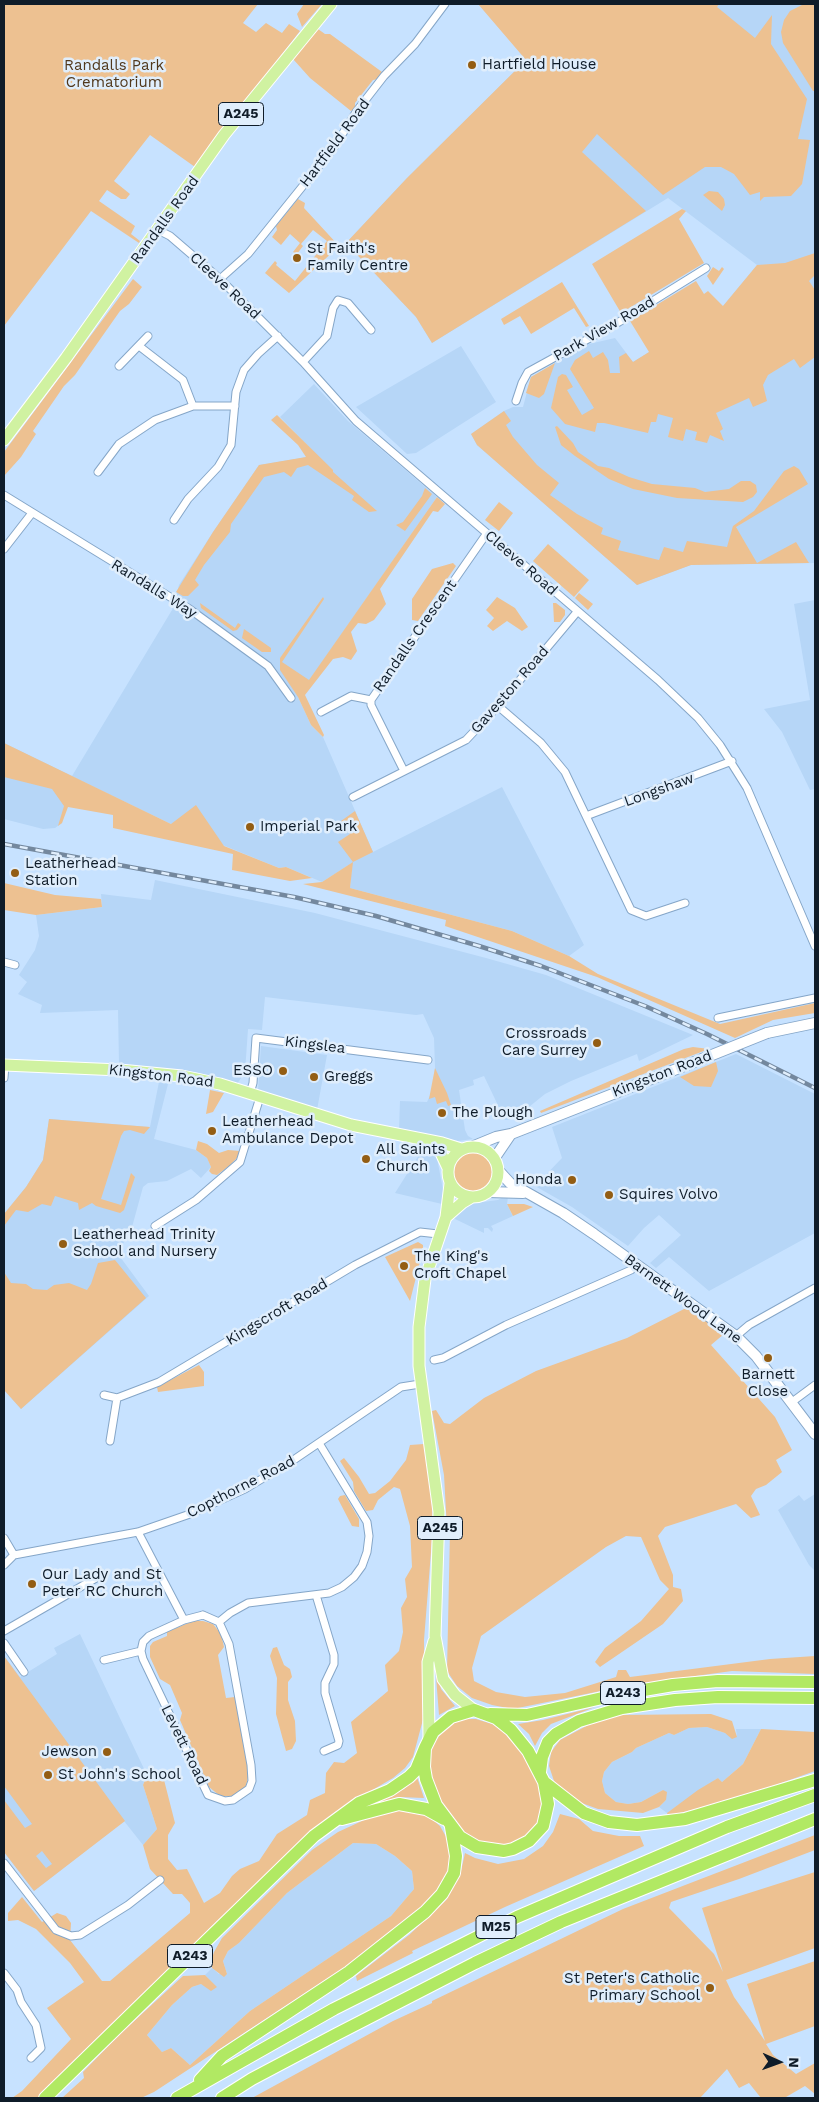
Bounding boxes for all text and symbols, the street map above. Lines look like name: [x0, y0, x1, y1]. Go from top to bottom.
place label: Hartfield House: [482, 56, 596, 74]
park label: Randalls Park Crematorium: [64, 57, 164, 92]
marker: Hartfield House: [466, 59, 478, 71]
street label: Hartfield Road: [296, 96, 374, 190]
road number: A245: [218, 102, 264, 126]
street label: Randalls Road: [127, 172, 203, 268]
place label: St Faith's Family Centre: [307, 240, 408, 275]
street label: Cleeve Road: [186, 249, 264, 323]
marker: St Faith's Family Centre: [291, 252, 303, 264]
street label: Park View Road: [550, 293, 658, 365]
street label: Cleeve Road: [481, 527, 561, 599]
street label: Randalls Way: [108, 556, 200, 622]
street label: Randalls Crescent: [369, 576, 461, 696]
street label: Gaveston Road: [467, 643, 553, 737]
street label: Longshaw: [622, 769, 696, 811]
place label: Imperial Park: [260, 818, 357, 836]
marker: Imperial Park: [244, 821, 256, 833]
place label: Leatherhead Station: [25, 855, 117, 890]
marker: Leatherhead Station: [9, 867, 21, 879]
place label: Crossroads Care Surrey: [502, 1025, 587, 1060]
street label: Kingslea: [284, 1032, 346, 1058]
marker: Crossroads Care Surrey: [591, 1037, 603, 1049]
street label: Kingston Road: [610, 1047, 714, 1101]
street label: Kingston Road: [108, 1061, 214, 1091]
place label: ESSO: [233, 1062, 273, 1080]
marker: ESSO: [277, 1065, 289, 1077]
place label: Greggs: [324, 1068, 373, 1086]
marker: Greggs: [308, 1071, 320, 1083]
place label: The Plough: [452, 1104, 533, 1122]
marker: The Plough: [436, 1107, 448, 1119]
place label: Leatherhead Ambulance Depot: [222, 1113, 353, 1148]
marker: Leatherhead Ambulance Depot: [206, 1125, 218, 1137]
place label: All Saints Church: [376, 1141, 446, 1176]
marker: All Saints Church: [360, 1153, 372, 1165]
place label: Honda: [515, 1171, 562, 1189]
marker: Honda: [566, 1174, 578, 1186]
place label: Squires Volvo: [619, 1186, 718, 1204]
marker: Squires Volvo: [603, 1189, 615, 1201]
place label: Leatherhead Trinity School and Nursery: [73, 1226, 217, 1261]
marker: Leatherhead Trinity School and Nursery: [57, 1238, 69, 1250]
place label: The King's Croft Chapel: [414, 1248, 506, 1283]
street label: Barnett Wood Lane: [621, 1250, 745, 1348]
marker: The King's Croft Chapel: [398, 1260, 410, 1272]
street label: Kingscroft Road: [223, 1275, 331, 1349]
marker: Barnett Close: [762, 1352, 774, 1364]
place label: Barnett Close: [741, 1366, 795, 1401]
street label: Copthorne Road: [184, 1452, 298, 1522]
road number: A245: [418, 1516, 462, 1540]
place label: Our Lady and St Peter RC Church: [42, 1566, 163, 1601]
marker: Our Lady and St Peter RC Church: [26, 1578, 38, 1590]
road number: A243: [600, 1682, 646, 1705]
street label: Levett Road: [157, 1702, 211, 1788]
place label: Jewson: [42, 1743, 97, 1761]
marker: Jewson: [101, 1746, 113, 1758]
place label: St John's School: [58, 1766, 181, 1784]
marker: St John's School: [42, 1769, 54, 1781]
road number: M25: [476, 1915, 516, 1938]
road number: A243: [168, 1944, 212, 1968]
place label: St Peter's Catholic Primary School: [564, 1970, 700, 2005]
marker: St Peter's Catholic Primary School: [704, 1982, 716, 1994]
north arrow: [754, 2037, 804, 2087]
text: N: [786, 2057, 802, 2068]

